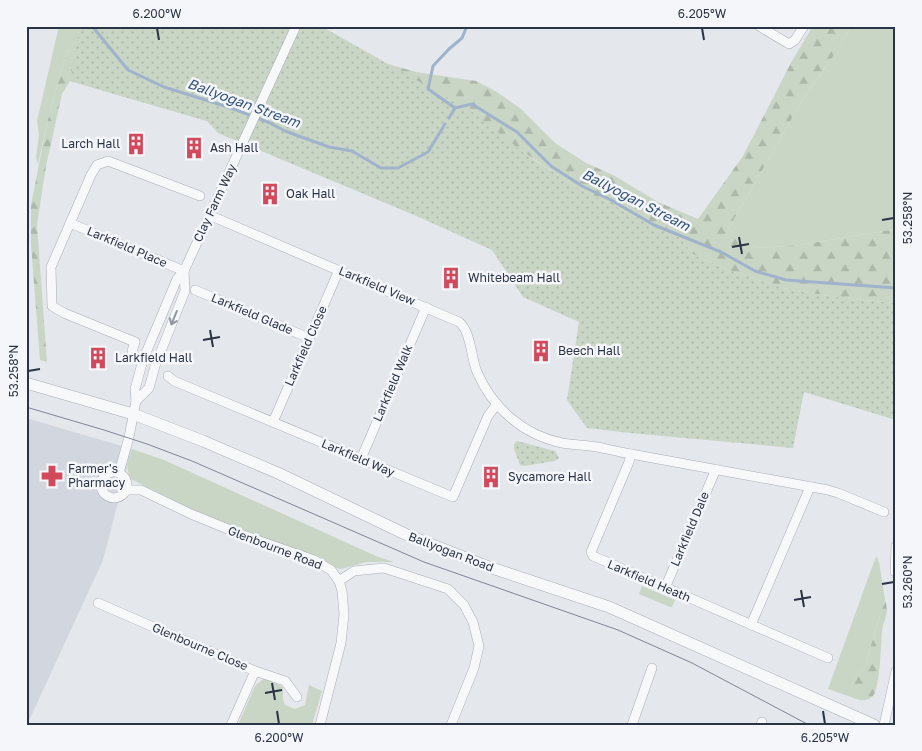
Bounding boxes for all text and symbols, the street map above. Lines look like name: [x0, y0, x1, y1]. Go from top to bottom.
text: 6.200°W: [133, 6, 182, 21]
text: 6.205°W: [678, 6, 727, 21]
water label: Ballyogan Stream: [186, 74, 303, 131]
building icon: Larch Hall: [123, 131, 149, 157]
building icon: Ash Hall: [181, 135, 207, 161]
place label: Larch Hall: [61, 136, 120, 151]
place label: Ash Hall: [210, 140, 258, 155]
street label: Clay Farm Way: [190, 161, 239, 244]
water label: Ballyogan Stream: [580, 165, 693, 234]
building icon: Oak Hall: [257, 181, 283, 207]
place label: Oak Hall: [286, 186, 335, 201]
text: 53.258°N: [900, 192, 915, 244]
street label: Larkfield Place: [85, 223, 170, 270]
street label: Larkfield View: [337, 263, 418, 309]
building icon: Whitebeam Hall: [438, 265, 464, 291]
place label: Whitebeam Hall: [468, 270, 560, 285]
street label: Larkfield Glade: [209, 290, 295, 338]
street label: Larkfield Close: [281, 303, 330, 388]
one-way arrow: [169, 310, 178, 325]
building icon: Beech Hall: [528, 338, 554, 364]
street label: Larkfield Walk: [370, 342, 416, 424]
place label: Beech Hall: [558, 343, 621, 358]
text: 53.258°N: [6, 345, 21, 397]
building icon: Larkfield Hall: [85, 345, 111, 371]
place label: Larkfield Hall: [115, 350, 193, 365]
street label: Larkfield Way: [319, 435, 397, 480]
place label: Farmer's Pharmacy: [68, 461, 125, 490]
pharmacy icon: Farmer's Pharmacy: [39, 463, 65, 489]
building icon: Sycamore Hall: [478, 464, 504, 490]
place label: Sycamore Hall: [508, 469, 591, 484]
street label: Larkfield Dale: [667, 489, 712, 568]
street label: Glenbourne Road: [226, 523, 324, 572]
street label: Ballyogan Road: [407, 528, 496, 575]
text: 53.260°N: [900, 555, 915, 609]
street label: Larkfield Heath: [605, 556, 693, 605]
street label: Glenbourne Close: [150, 620, 250, 674]
text: 6.200°W: [255, 730, 304, 745]
text: 6.205°W: [801, 730, 850, 745]

